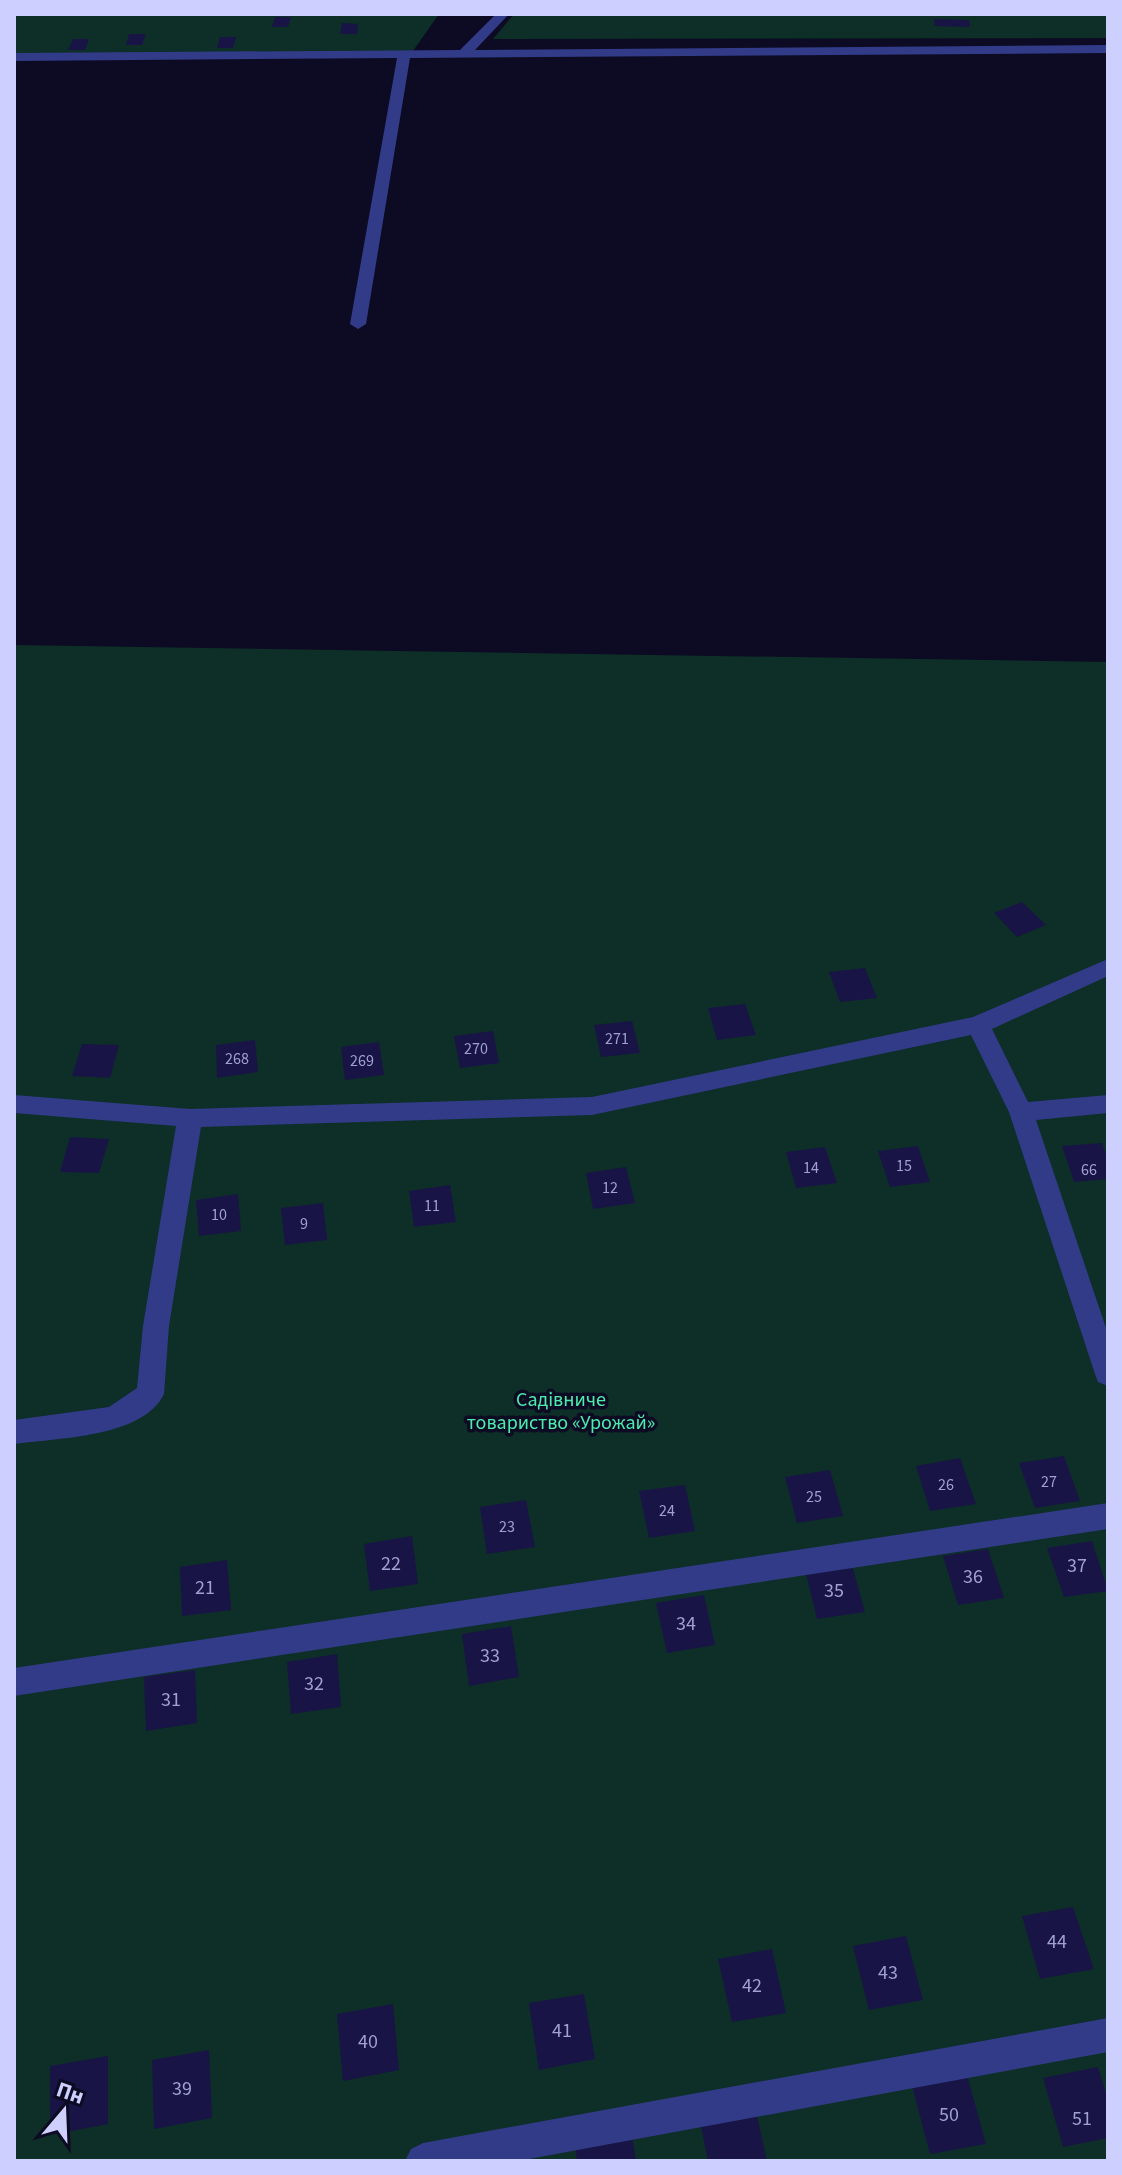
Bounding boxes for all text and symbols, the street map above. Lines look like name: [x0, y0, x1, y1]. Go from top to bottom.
house number: 271: [605, 1028, 629, 1050]
house number: 270: [464, 1038, 488, 1060]
house number: 268: [225, 1048, 249, 1070]
house number: 269: [350, 1050, 374, 1072]
house number: 15: [896, 1155, 912, 1177]
house number: 14: [803, 1157, 819, 1179]
house number: 66: [1081, 1159, 1097, 1181]
house number: 12: [602, 1177, 618, 1199]
house number: 11: [424, 1195, 440, 1217]
house number: 10: [211, 1204, 227, 1226]
house number: 9: [300, 1213, 308, 1235]
park label: Садівниче товариство «Урожай»: [467, 1386, 655, 1437]
house number: 27: [1041, 1471, 1057, 1493]
house number: 26: [938, 1474, 954, 1496]
house number: 25: [806, 1486, 822, 1508]
house number: 24: [659, 1500, 675, 1522]
house number: 23: [499, 1516, 515, 1538]
house number: 22: [381, 1550, 401, 1578]
house number: 37: [1067, 1552, 1087, 1580]
house number: 36: [963, 1563, 983, 1591]
house number: 21: [195, 1574, 215, 1602]
house number: 35: [824, 1577, 844, 1605]
house number: 34: [676, 1610, 696, 1638]
house number: 33: [480, 1642, 500, 1670]
house number: 32: [304, 1670, 324, 1698]
house number: 31: [161, 1686, 181, 1714]
house number: 44: [1047, 1928, 1067, 1956]
house number: 43: [878, 1959, 898, 1987]
house number: 42: [742, 1972, 762, 2000]
house number: 41: [552, 2017, 572, 2045]
house number: 40: [358, 2028, 378, 2056]
north arrow: [24, 2071, 104, 2151]
text: Пн: [52, 2073, 88, 2113]
house number: 39: [172, 2075, 192, 2103]
house number: 50: [939, 2101, 959, 2129]
house number: 51: [1072, 2105, 1092, 2133]

